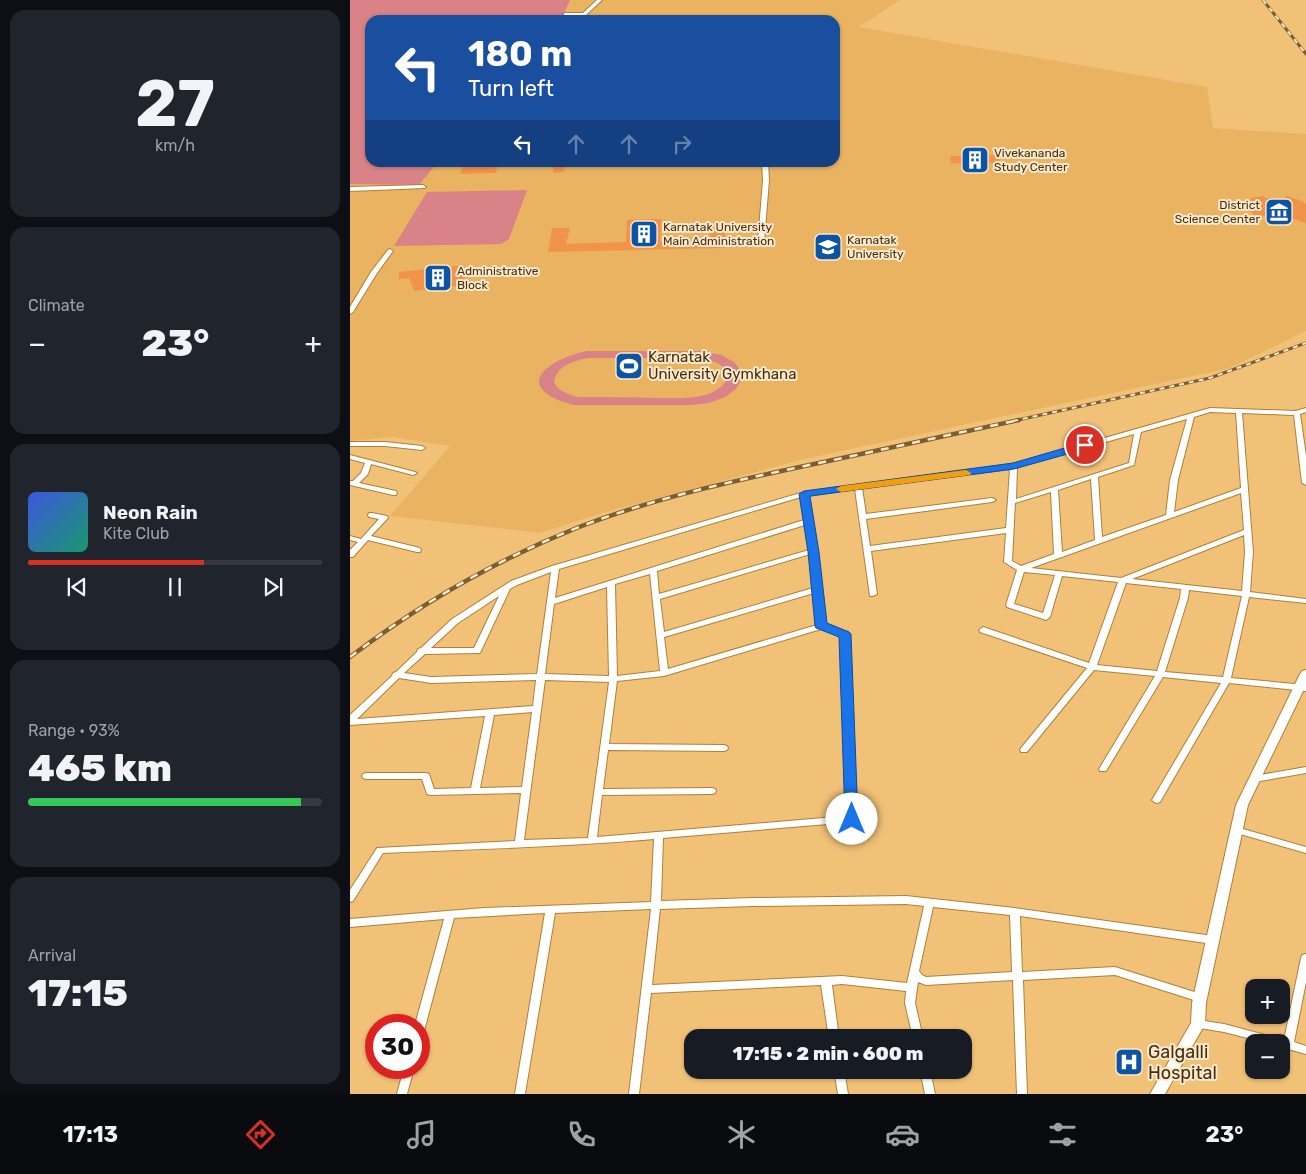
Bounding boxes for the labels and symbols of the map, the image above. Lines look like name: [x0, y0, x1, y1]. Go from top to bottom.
building icon: Vivekananda Study Center: [960, 145, 990, 175]
place label: Vivekananda Study Center: [994, 146, 1068, 174]
museum icon: District Science Center: [1264, 197, 1294, 227]
place label: District Science Center: [1175, 198, 1260, 226]
building icon: Karnatak University Main Administration: [629, 219, 659, 249]
place label: Karnatak University Main Administration: [663, 220, 774, 248]
school or university icon: Karnatak University: [813, 232, 843, 262]
place label: Karnatak University: [847, 233, 904, 261]
building icon: Administrative Block: [423, 263, 453, 293]
place label: Administrative Block: [457, 264, 539, 292]
place label: Karnatak University Gymkhana: [648, 348, 796, 383]
sports icon: Karnatak University Gymkhana: [614, 351, 644, 381]
pin: [1064, 424, 1106, 466]
position arrow: [825, 792, 877, 844]
speed limit sign: 30: [365, 1014, 430, 1079]
place label: Galgalli Hospital: [1148, 1041, 1217, 1084]
hospital icon: Galgalli Hospital: [1114, 1047, 1144, 1077]

